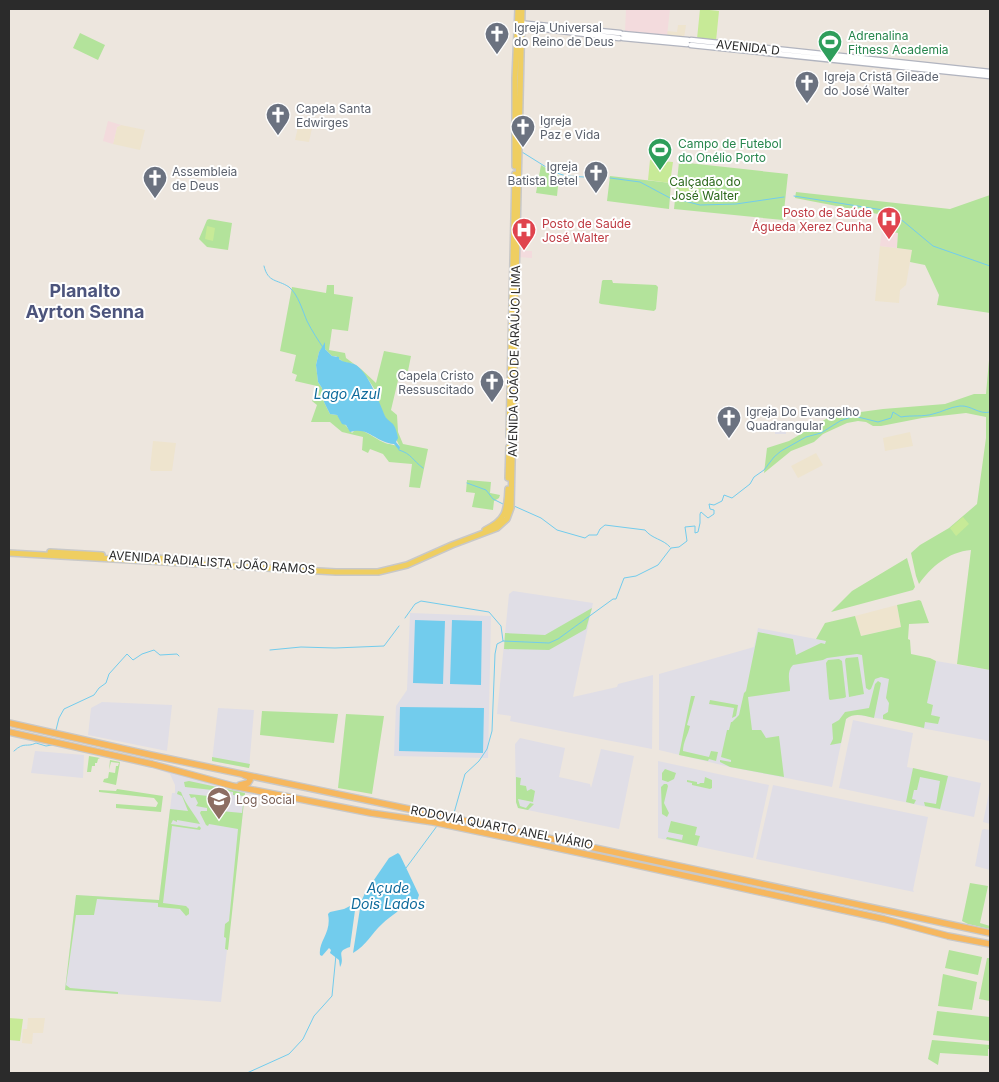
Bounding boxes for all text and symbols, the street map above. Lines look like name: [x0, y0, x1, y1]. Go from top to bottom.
place label: Igreja Universal do Reino de Deus: [514, 20, 614, 49]
church icon: Igreja Universal do Reino de Deus: [484, 21, 510, 55]
place label: Adrenalina Fitness Academia: [848, 28, 949, 57]
sports icon: Adrenalina Fitness Academia: [817, 29, 843, 63]
street label: AVENIDA D: [716, 36, 780, 58]
place label: Igreja Cristã Gileade do José Walter: [824, 69, 939, 98]
church icon: Igreja Cristã Gileade do José Walter: [794, 70, 820, 104]
place label: Capela Santa Edwirges: [296, 101, 371, 130]
church icon: Capela Santa Edwirges: [265, 102, 291, 136]
place label: Igreja Paz e Vida: [540, 113, 600, 142]
church icon: Igreja Paz e Vida: [510, 114, 536, 148]
place label: Campo de Futebol do Onélio Porto: [678, 136, 782, 165]
sports icon: Campo de Futebol do Onélio Porto: [647, 137, 673, 171]
place label: Igreja Batista Betel: [508, 159, 578, 188]
church icon: Igreja Batista Betel: [583, 160, 609, 194]
place label: Assembleia de Deus: [172, 164, 237, 193]
church icon: Assembleia de Deus: [142, 165, 168, 199]
park label: Calçadão do José Walter: [669, 174, 741, 203]
place label: Posto de Saúde Águeda Xerez Cunha: [752, 205, 872, 234]
hospital icon: Posto de Saúde Águeda Xerez Cunha: [876, 206, 902, 240]
place label: Posto de Saúde José Walter: [542, 216, 631, 245]
hospital icon: Posto de Saúde José Walter: [511, 217, 537, 251]
street label: AVENIDA JOÃO DE ARAÚJO LIMA: [505, 265, 523, 457]
district label: Planalto Ayrton Senna: [25, 280, 145, 322]
place label: Capela Cristo Ressuscitado: [397, 368, 474, 397]
church icon: Capela Cristo Ressuscitado: [479, 369, 505, 403]
water label: Lago Azul: [314, 385, 381, 402]
place label: Igreja Do Evangelho Quadrangular: [746, 404, 859, 433]
church icon: Igreja Do Evangelho Quadrangular: [716, 405, 742, 439]
street label: AVENIDA RADIALISTA JOÃO RAMOS: [108, 547, 316, 577]
school or university icon: Log Social: [206, 786, 232, 820]
place label: Log Social: [236, 792, 295, 807]
street label: RODOVIA QUARTO ANEL VIÁRIO: [409, 802, 595, 852]
water label: Açude Dois Lados: [351, 879, 425, 912]

